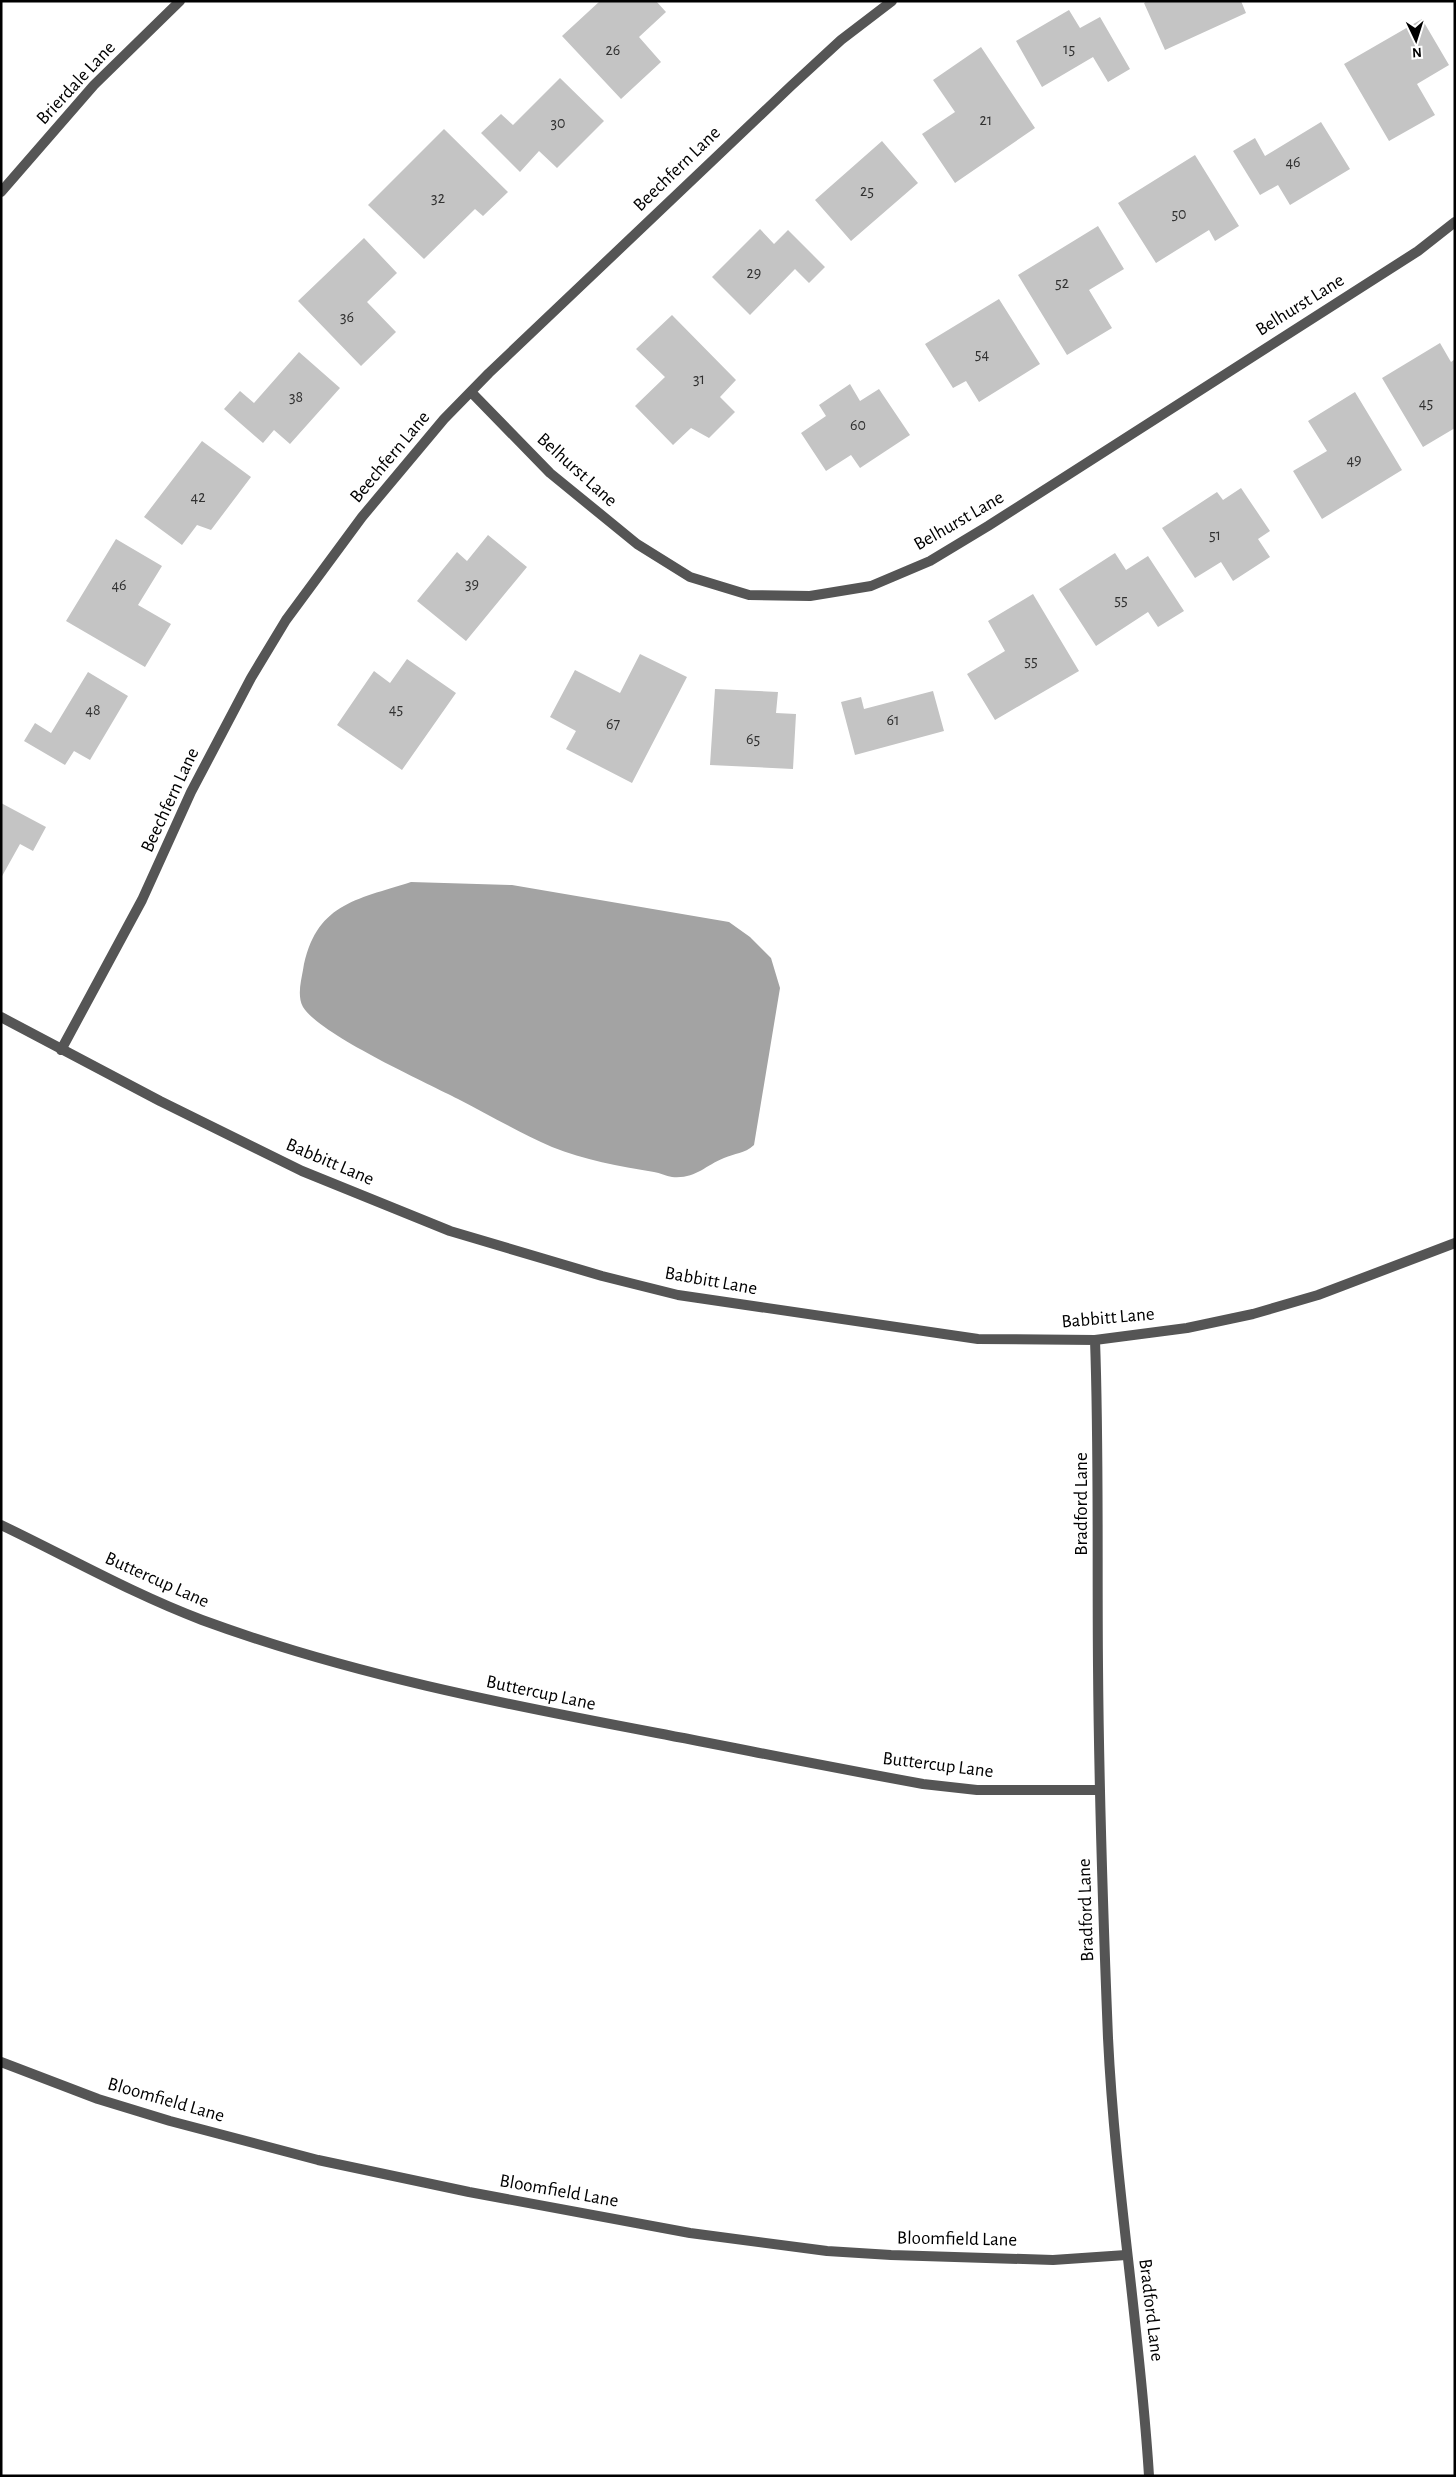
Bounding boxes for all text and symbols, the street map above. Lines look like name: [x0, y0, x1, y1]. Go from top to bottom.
north arrow: [1391, 15, 1441, 65]
street label: Brierdale Lane: [33, 38, 119, 128]
house number: 15: [1063, 41, 1075, 57]
house number: 26: [606, 42, 620, 58]
text: N: [1411, 45, 1422, 59]
house number: 21: [980, 112, 992, 128]
house number: 30: [550, 115, 566, 131]
street label: Beechfern Lane: [630, 123, 724, 215]
house number: 46: [1285, 154, 1301, 170]
house number: 25: [860, 183, 874, 199]
house number: 32: [431, 190, 445, 206]
house number: 50: [1171, 206, 1187, 222]
house number: 29: [747, 265, 761, 281]
street label: Belhurst Lane: [1252, 270, 1348, 340]
house number: 52: [1055, 275, 1069, 291]
house number: 36: [340, 309, 354, 325]
house number: 54: [975, 346, 989, 362]
house number: 31: [693, 371, 705, 387]
house number: 38: [289, 389, 303, 405]
house number: 45: [1419, 395, 1433, 411]
street label: Beechfern Lane: [346, 408, 434, 506]
house number: 60: [850, 417, 866, 433]
street label: Belhurst Lane: [533, 429, 621, 511]
house number: 49: [1346, 452, 1362, 468]
street label: Belhurst Lane: [911, 488, 1007, 554]
house number: 42: [191, 489, 205, 505]
house number: 51: [1209, 527, 1221, 543]
house number: 39: [465, 576, 479, 592]
house number: 46: [111, 577, 127, 593]
house number: 55: [1114, 592, 1128, 608]
house number: 55: [1024, 653, 1038, 669]
house number: 45: [389, 701, 403, 717]
house number: 48: [85, 702, 101, 718]
house number: 61: [886, 712, 900, 728]
house number: 67: [606, 716, 620, 732]
house number: 65: [746, 731, 760, 747]
street label: Beechfern Lane: [138, 745, 202, 855]
street label: Babbitt Lane: [283, 1135, 377, 1189]
street label: Babbitt Lane: [663, 1264, 759, 1298]
street label: Babbitt Lane: [1061, 1304, 1155, 1332]
street label: Bradford Lane: [1072, 1452, 1091, 1556]
street label: Buttercup Lane: [102, 1549, 212, 1611]
street label: Buttercup Lane: [484, 1672, 598, 1714]
street label: Buttercup Lane: [882, 1749, 994, 1781]
street label: Bradford Lane: [1075, 1858, 1097, 1962]
street label: Bloomfield Lane: [106, 2074, 226, 2126]
street label: Bloomfield Lane: [498, 2171, 620, 2211]
street label: Bloomfield Lane: [897, 2228, 1017, 2250]
street label: Bradford Lane: [1135, 2258, 1167, 2362]

